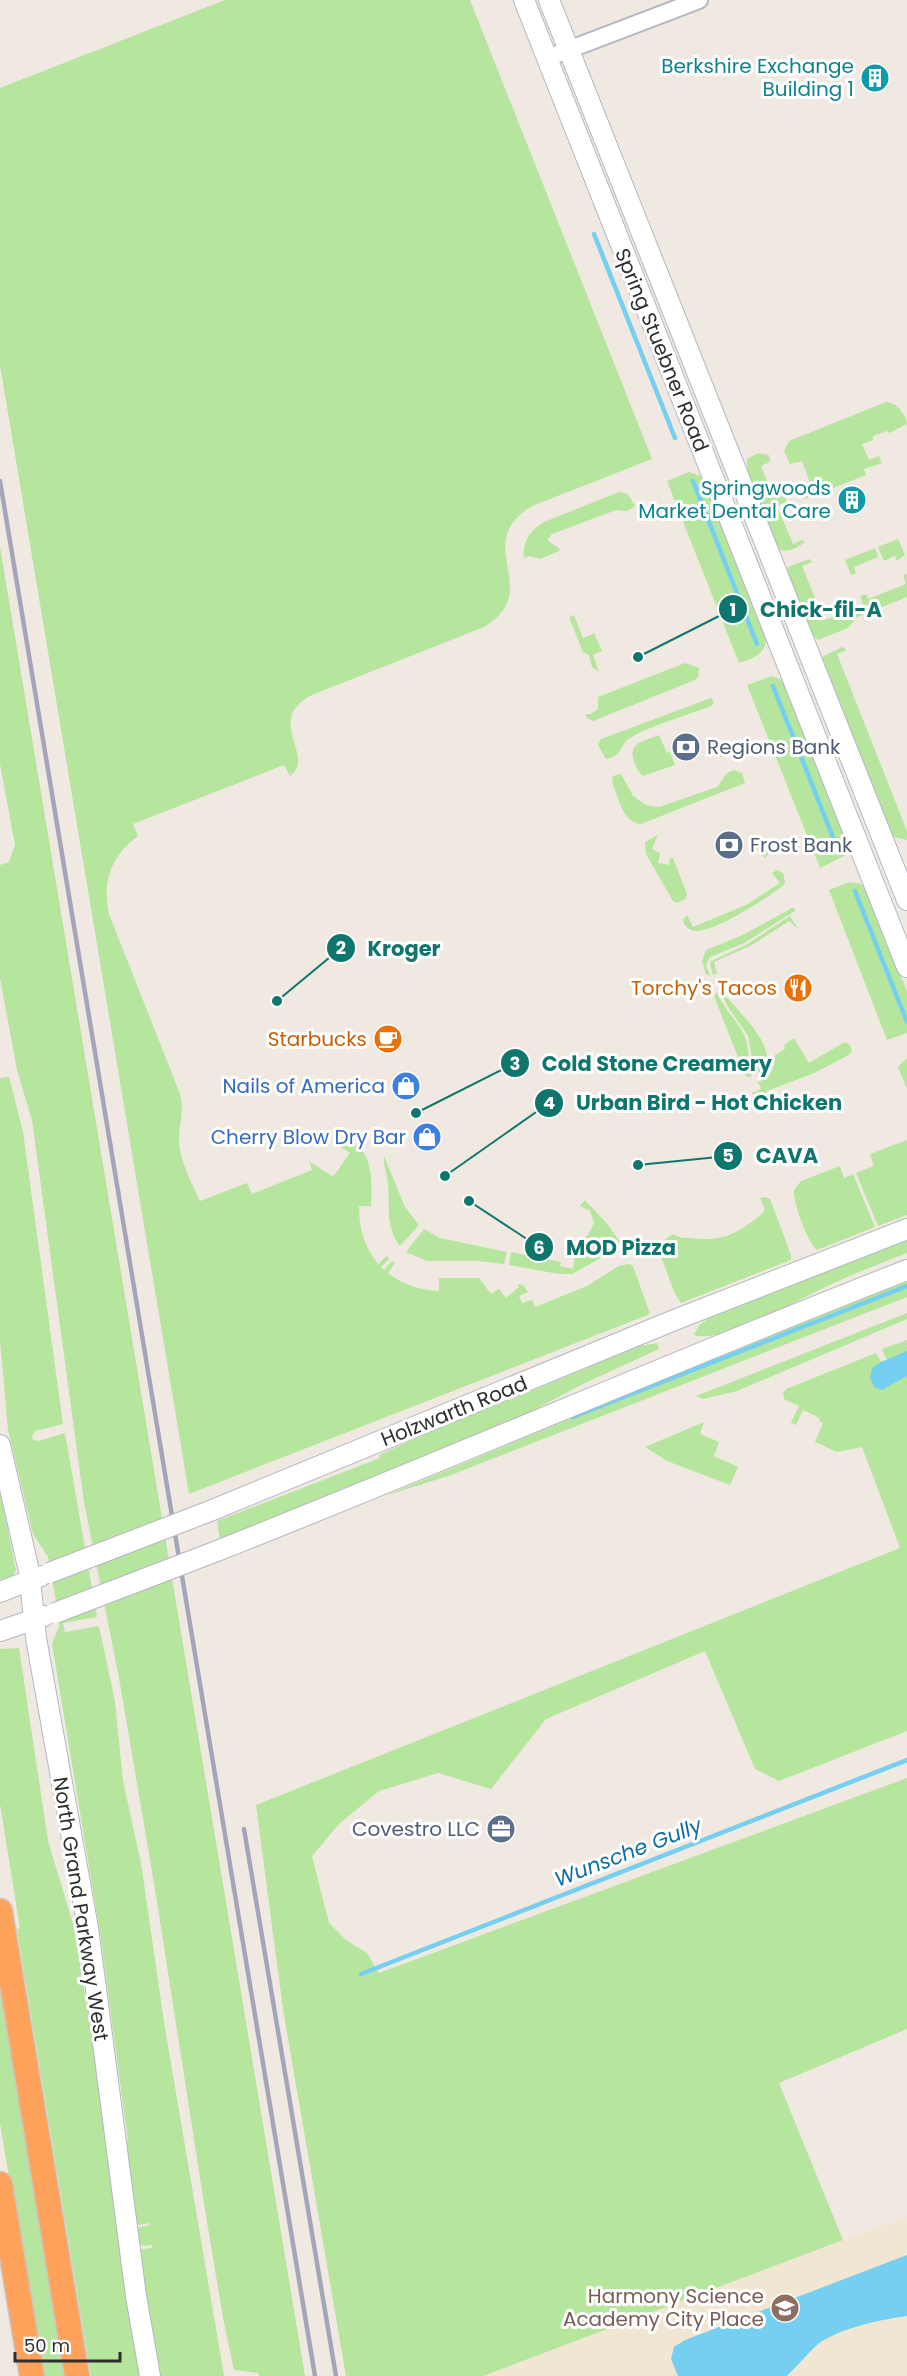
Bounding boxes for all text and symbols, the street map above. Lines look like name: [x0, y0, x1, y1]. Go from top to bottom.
place label: Berkshire Exchange Building 1: [661, 52, 854, 103]
building icon: Berkshire Exchange Building 1: [859, 62, 891, 94]
street label: Spring Stuebner Road: [608, 244, 716, 456]
place label: Springwoods Market Dental Care: [638, 474, 831, 525]
building icon: Springwoods Market Dental Care: [836, 484, 868, 516]
callout: Chick-fil-A: [718, 590, 894, 629]
text: Chick-fil-A: [760, 595, 882, 624]
text: 1: [730, 597, 736, 622]
bank icon: Regions Bank: [670, 731, 702, 763]
place label: Regions Bank: [707, 733, 841, 761]
bank icon: Frost Bank: [713, 829, 745, 861]
place label: Frost Bank: [750, 831, 853, 859]
callout: Kroger: [326, 929, 453, 968]
text: Kroger: [367, 934, 441, 963]
text: 2: [336, 935, 346, 960]
restaurant icon: Torchy's Tacos: [782, 972, 814, 1004]
place label: Torchy's Tacos: [631, 974, 777, 1002]
cafe icon: Starbucks: [372, 1023, 404, 1055]
place label: Starbucks: [268, 1025, 367, 1053]
callout: Cold Stone Creamery: [500, 1044, 784, 1083]
text: Cold Stone Creamery: [542, 1049, 773, 1078]
text: 3: [510, 1051, 520, 1076]
shop icon: Nails of America: [390, 1070, 422, 1102]
place label: Nails of America: [223, 1072, 385, 1100]
callout: Urban Bird - Hot Chicken: [534, 1084, 854, 1123]
text: Urban Bird - Hot Chicken: [576, 1088, 842, 1117]
text: 4: [543, 1090, 555, 1115]
shop icon: Cherry Blow Dry Bar: [411, 1121, 443, 1153]
place label: Cherry Blow Dry Bar: [211, 1123, 406, 1151]
callout: CAVA: [713, 1136, 830, 1175]
text: CAVA: [756, 1141, 819, 1170]
text: 5: [722, 1143, 734, 1168]
callout: MOD Pizza: [524, 1228, 688, 1267]
text: MOD Pizza: [566, 1233, 676, 1262]
text: 6: [533, 1235, 545, 1260]
street label: Holzwarth Road: [377, 1369, 531, 1453]
street label: North Grand Parkway West: [46, 1775, 116, 2043]
water label: Wunsche Gully: [550, 1810, 707, 1893]
office icon: Covestro LLC: [485, 1813, 517, 1845]
place label: Covestro LLC: [352, 1815, 480, 1843]
place label: Harmony Science Academy City Place: [563, 2282, 764, 2333]
school or university icon: Harmony Science Academy City Place: [769, 2292, 801, 2324]
scale bar: [15, 2325, 120, 2363]
text: 50 m: [24, 2333, 70, 2358]

